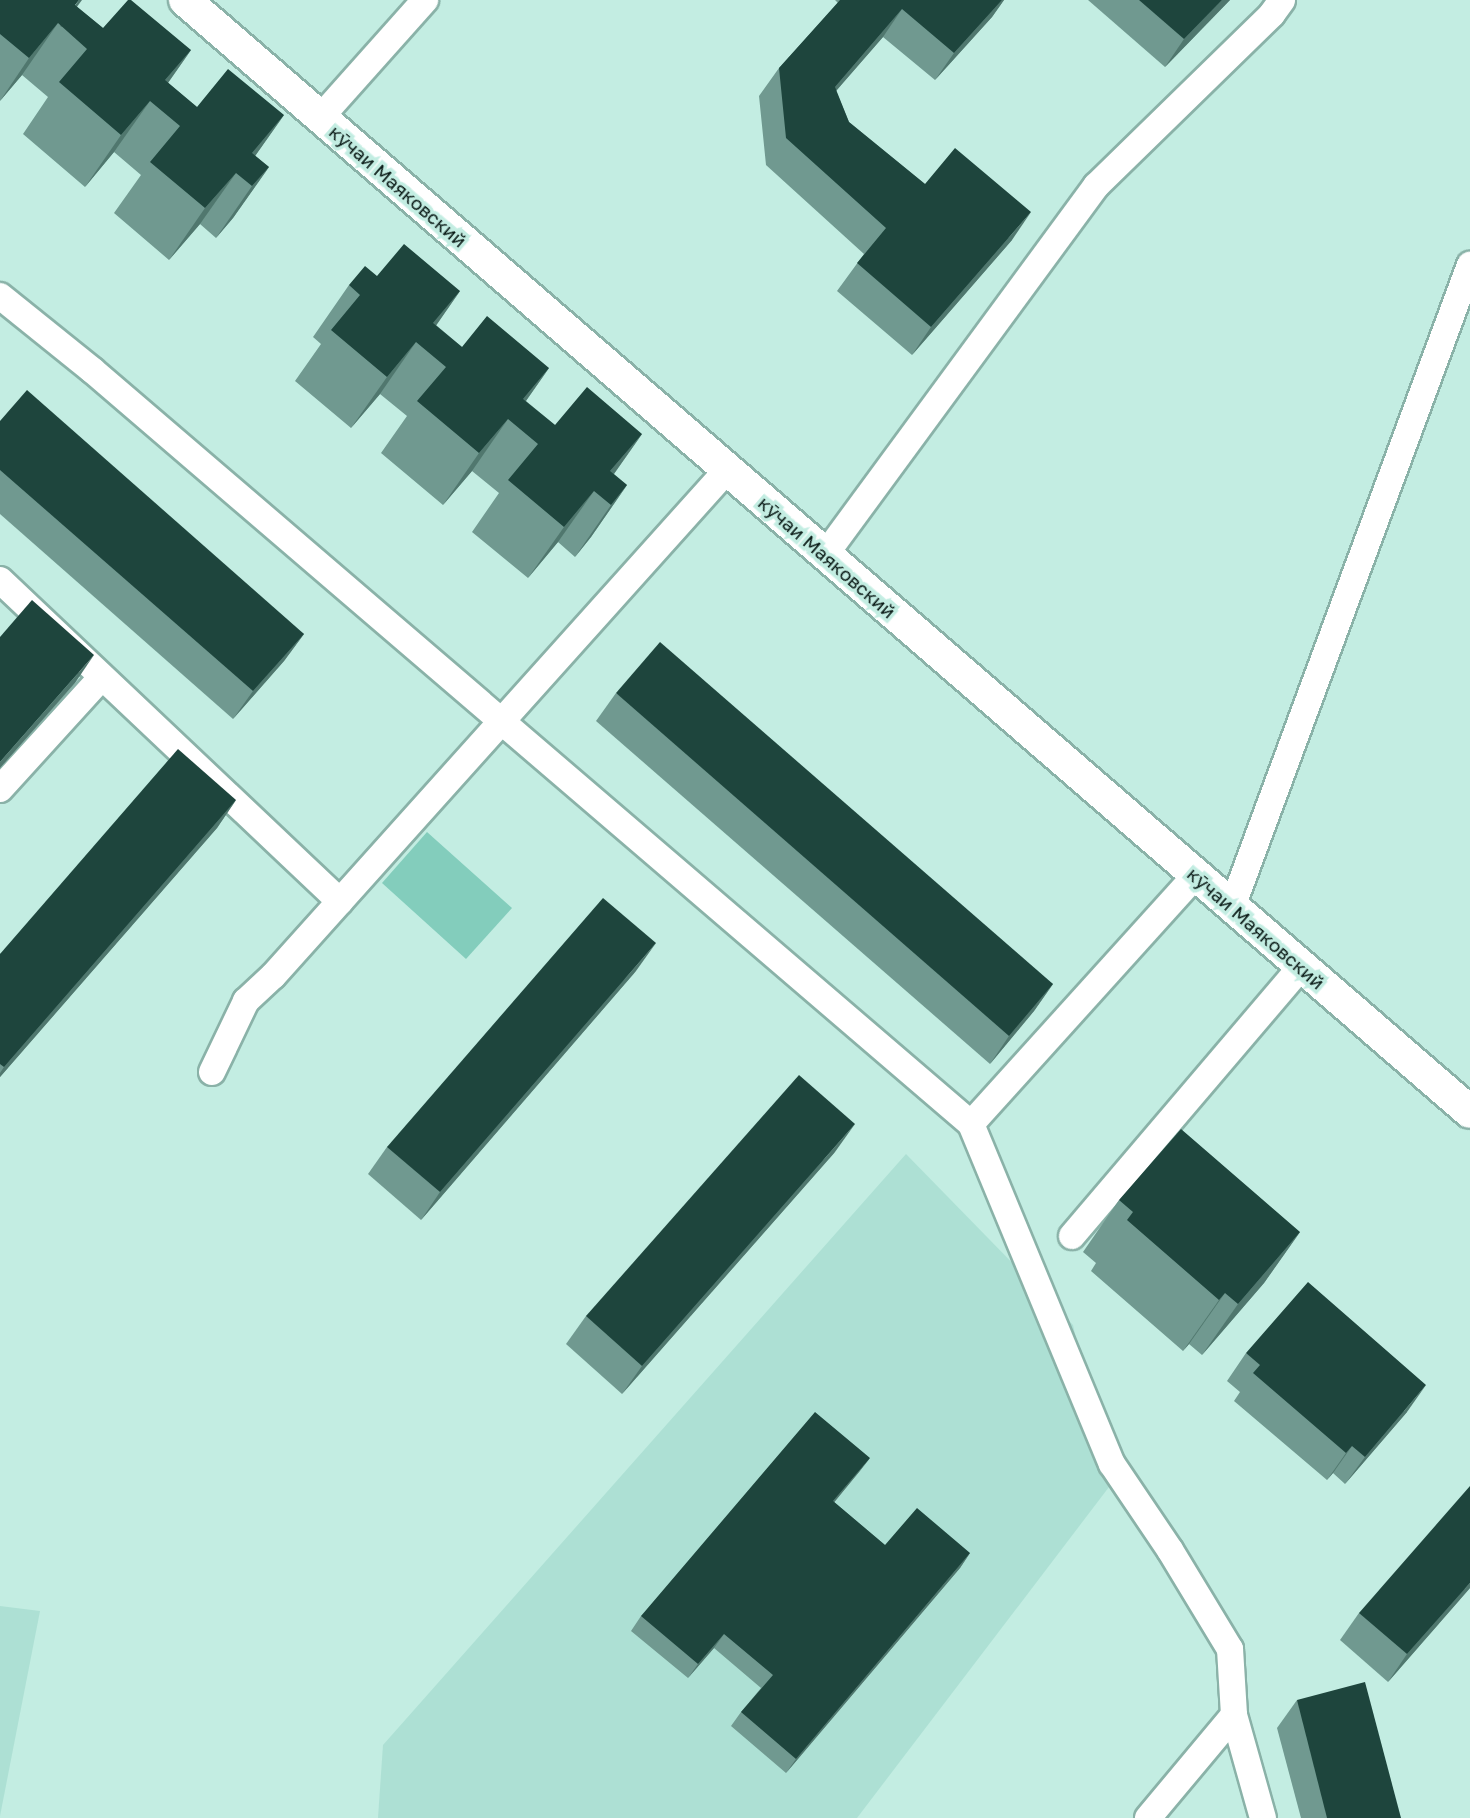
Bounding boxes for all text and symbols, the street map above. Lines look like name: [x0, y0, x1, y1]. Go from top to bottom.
street label: кӯчаи Маяковский: [325, 120, 471, 252]
street label: кӯчаи Маяковский: [754, 491, 900, 623]
street label: кӯчаи Маяковский: [1183, 862, 1329, 994]

